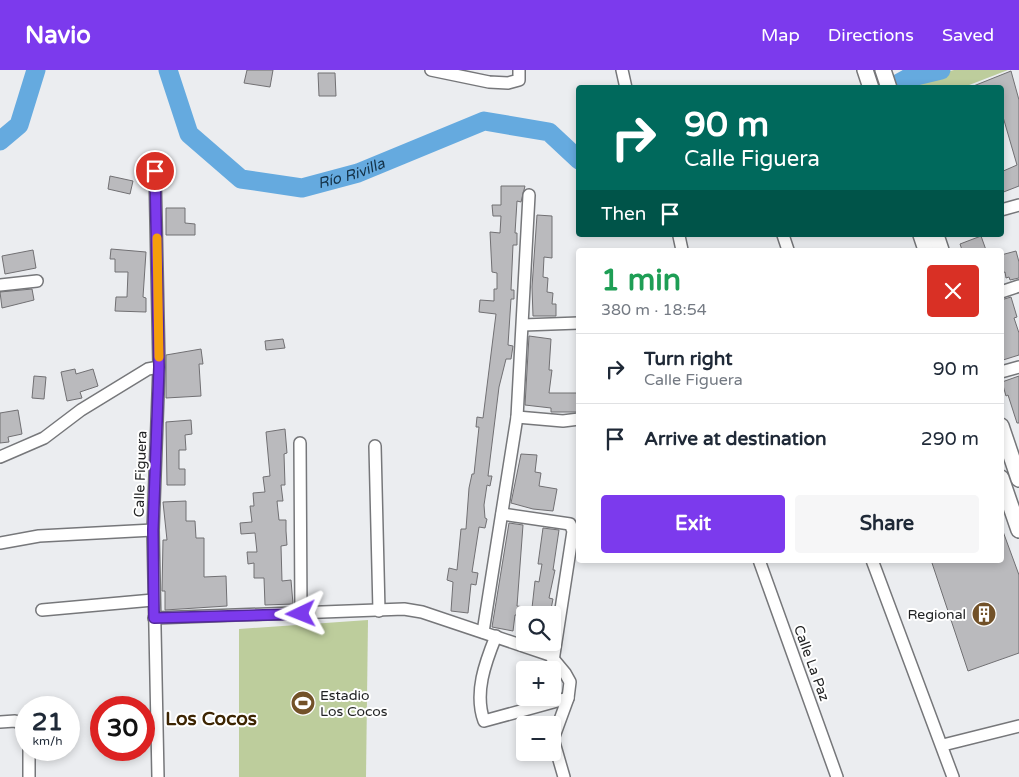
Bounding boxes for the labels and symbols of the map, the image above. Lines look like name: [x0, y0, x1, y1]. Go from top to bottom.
pin: [134, 150, 176, 192]
water label: Río Rivilla: [316, 154, 388, 192]
street label: Calle Figuera: [130, 430, 151, 518]
position arrow: [274, 587, 326, 639]
building icon: Regional: [971, 601, 997, 627]
place label: Regional: [907, 606, 966, 623]
street label: Calle La Paz: [790, 623, 833, 703]
place label: Estadio Los Cocos: [320, 687, 388, 720]
sports icon: Estadio Los Cocos: [290, 690, 316, 716]
speed limit sign: 30: [90, 696, 155, 761]
district label: Los Cocos: [165, 708, 257, 730]

